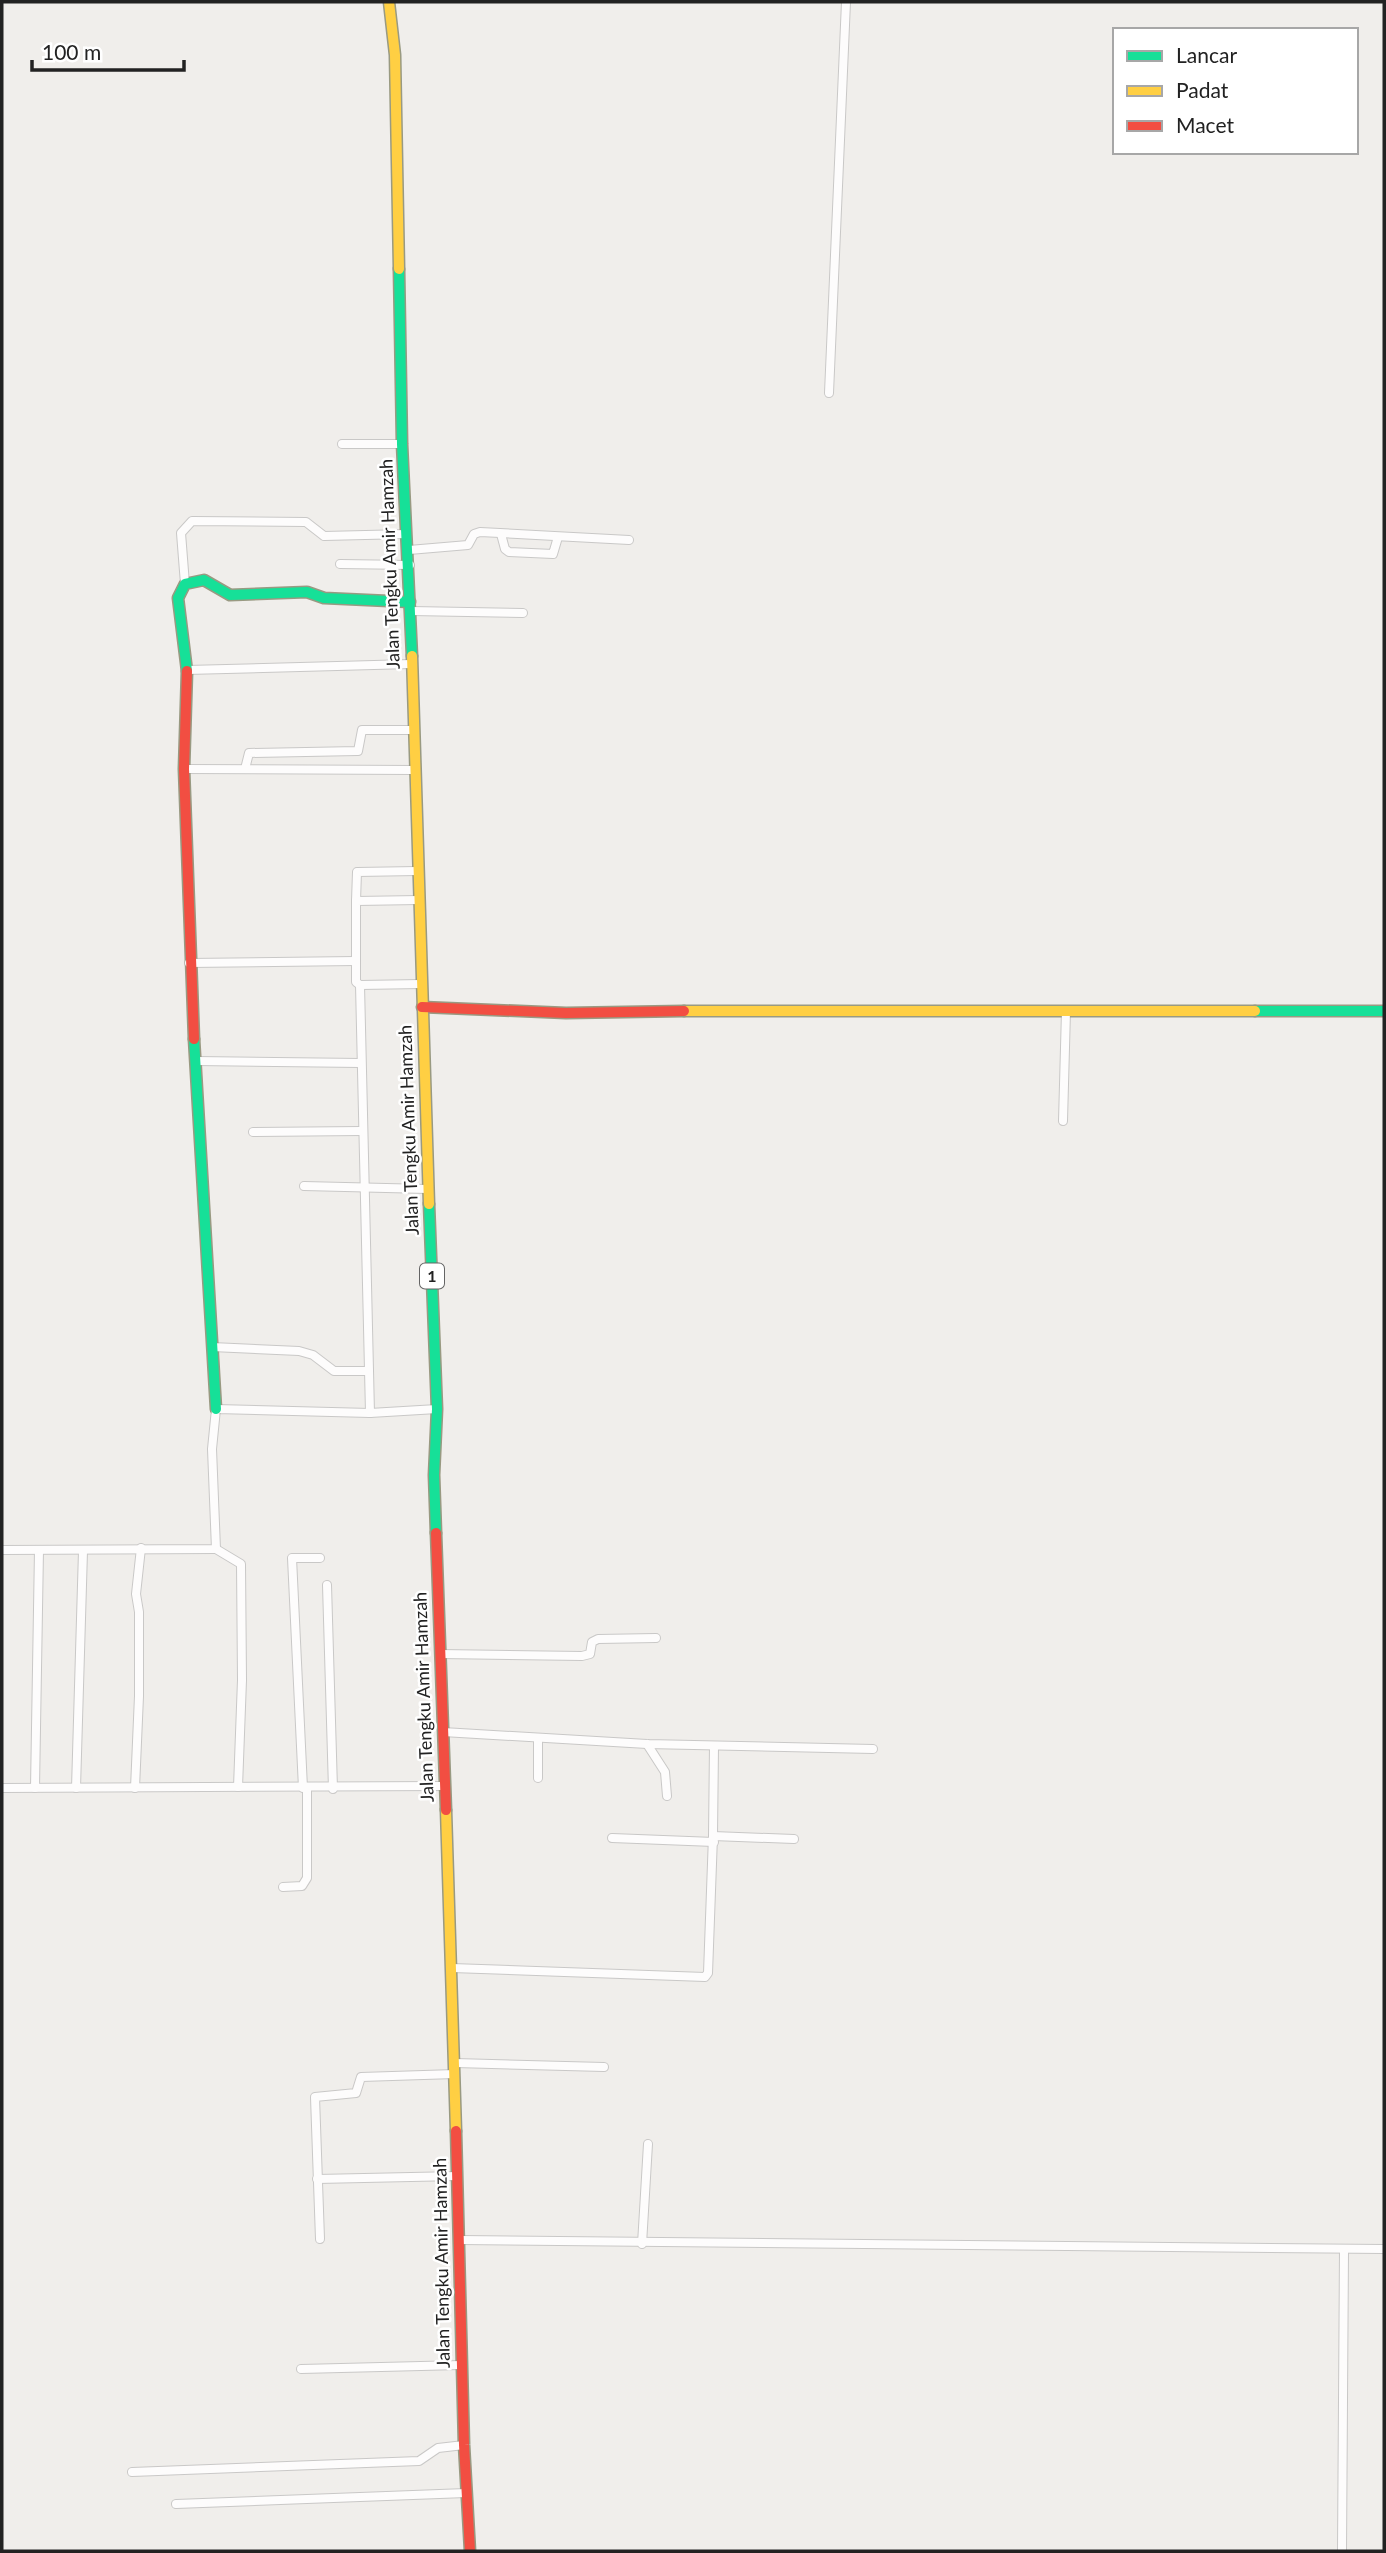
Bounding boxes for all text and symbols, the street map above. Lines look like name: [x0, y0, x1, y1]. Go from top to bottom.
scale bar: [32, 28, 184, 72]
legend: [1113, 28, 1358, 154]
text: 100 m: [42, 39, 101, 64]
text: Lancar: [1176, 42, 1237, 67]
text: Padat: [1176, 77, 1229, 102]
text: Macet: [1176, 112, 1234, 137]
street label: Jalan Tengku Amir Hamzah: [374, 458, 404, 670]
street label: Jalan Tengku Amir Hamzah: [393, 1024, 423, 1236]
road number: 1: [420, 1264, 444, 1288]
street label: Jalan Tengku Amir Hamzah: [408, 1591, 438, 1803]
street label: Jalan Tengku Amir Hamzah: [428, 2158, 454, 2368]

